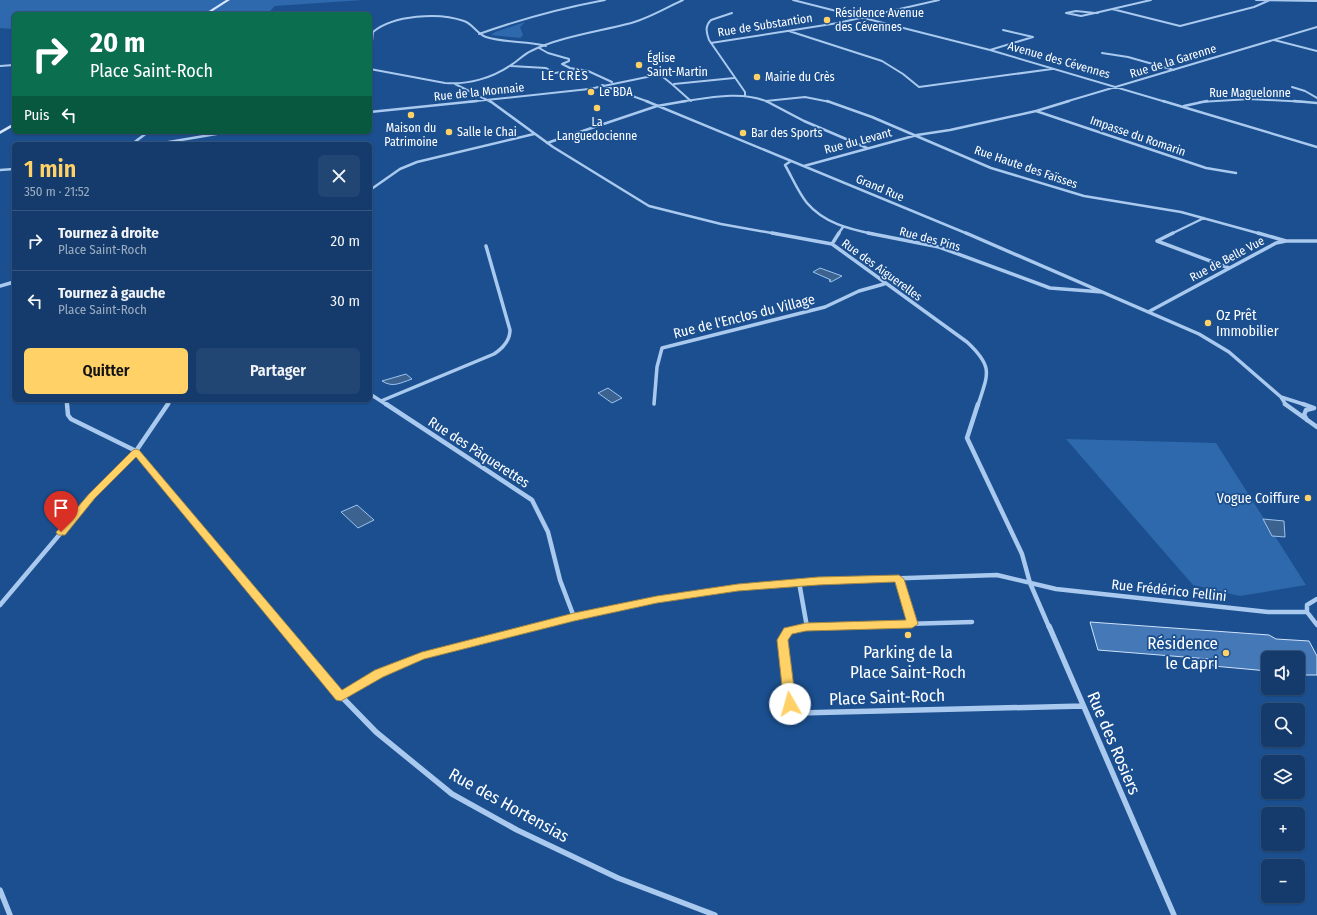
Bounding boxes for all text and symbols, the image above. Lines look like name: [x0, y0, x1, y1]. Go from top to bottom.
place label: Résidence Avenue des Cévennes: [835, 6, 924, 34]
street label: Rue de Substantion: [716, 11, 814, 39]
marker: Résidence Avenue des Cévennes: [822, 15, 832, 25]
text: 20 m: [90, 26, 145, 59]
icon: right: [24, 28, 76, 80]
street label: Avenue des Cévennes: [1006, 39, 1112, 81]
street label: Rue de la Garenne: [1128, 41, 1218, 81]
place label: Église Saint-Martin: [647, 50, 708, 79]
text: Place Saint-Roch: [90, 60, 213, 82]
marker: Église Saint-Martin: [634, 60, 644, 70]
district label: LE CRÈS: [541, 68, 589, 83]
place label: Mairie du Crès: [765, 70, 835, 84]
marker: Mairie du Crès: [752, 72, 762, 82]
street label: Rue de la Monnaie: [433, 80, 525, 104]
place label: Le BDA: [599, 85, 633, 99]
street label: Rue Maguelonne: [1209, 86, 1291, 100]
marker: Le BDA: [586, 87, 596, 97]
marker: La Languedocienne: [592, 103, 602, 113]
icon: left: [58, 104, 80, 126]
text: Puis: [24, 106, 50, 124]
marker: Maison du Patrimoine: [406, 110, 416, 120]
street label: Impasse du Romarin: [1088, 113, 1188, 159]
place label: La Languedocienne: [557, 115, 637, 143]
place label: Maison du Patrimoine: [384, 121, 438, 149]
place label: Salle le Chai: [457, 125, 517, 139]
street label: Rue du Levant: [823, 125, 893, 157]
place label: Bar des Sports: [751, 126, 823, 140]
marker: Salle le Chai: [444, 127, 454, 137]
marker: Bar des Sports: [738, 128, 748, 138]
street label: Rue Haute des Faïsses: [972, 143, 1080, 191]
text: 1 min: [24, 155, 76, 183]
button: close: [318, 155, 360, 197]
street label: Grand Rue: [854, 172, 906, 204]
text: 350 m · 21:52: [24, 184, 89, 199]
text: Tournez à droite: [58, 224, 159, 242]
street label: Rue des Pins: [898, 224, 962, 254]
icon: right: [24, 230, 46, 252]
text: 20 m: [331, 232, 360, 250]
street label: Rue de Belle Vue: [1187, 233, 1267, 285]
street label: Rue des Aiguerelles: [839, 236, 925, 304]
text: Place Saint-Roch: [58, 242, 147, 257]
text: Tournez à gauche: [58, 284, 165, 302]
icon: left: [24, 290, 46, 312]
street label: Rue de l'Enclos du Village: [672, 291, 817, 342]
text: 30 m: [330, 292, 360, 310]
text: Place Saint-Roch: [58, 302, 147, 317]
place label: Oz Prêt Immobilier: [1216, 307, 1279, 340]
marker: Oz Prêt Immobilier: [1203, 318, 1213, 328]
button: Quitter: [24, 348, 188, 394]
button: Partager: [196, 348, 360, 394]
street label: Rue des Pâquerettes: [425, 413, 533, 491]
place label: Vogue Coiffure: [1217, 490, 1300, 507]
pin: [44, 491, 78, 532]
marker: Vogue Coiffure: [1303, 493, 1313, 503]
icon: arrive: [50, 497, 72, 519]
street label: Rue Frédérico Fellini: [1110, 576, 1227, 605]
marker: Parking de la Place Saint-Roch: [903, 630, 913, 640]
place label: Résidence le Capri: [1147, 633, 1218, 674]
place label: Parking de la Place Saint-Roch: [850, 642, 966, 683]
marker: Résidence le Capri: [1221, 648, 1231, 658]
map controls: [1261, 651, 1305, 903]
button: sound: [1261, 651, 1305, 695]
position arrow: [769, 683, 811, 725]
street label: Place Saint-Roch: [829, 685, 945, 710]
street label: Rue des Rosiers: [1082, 688, 1145, 798]
button: search: [1261, 703, 1305, 747]
button: layers: [1261, 755, 1305, 799]
street label: Rue des Hortensias: [445, 764, 573, 847]
button: +: [1261, 807, 1305, 851]
button: −: [1261, 859, 1305, 903]

